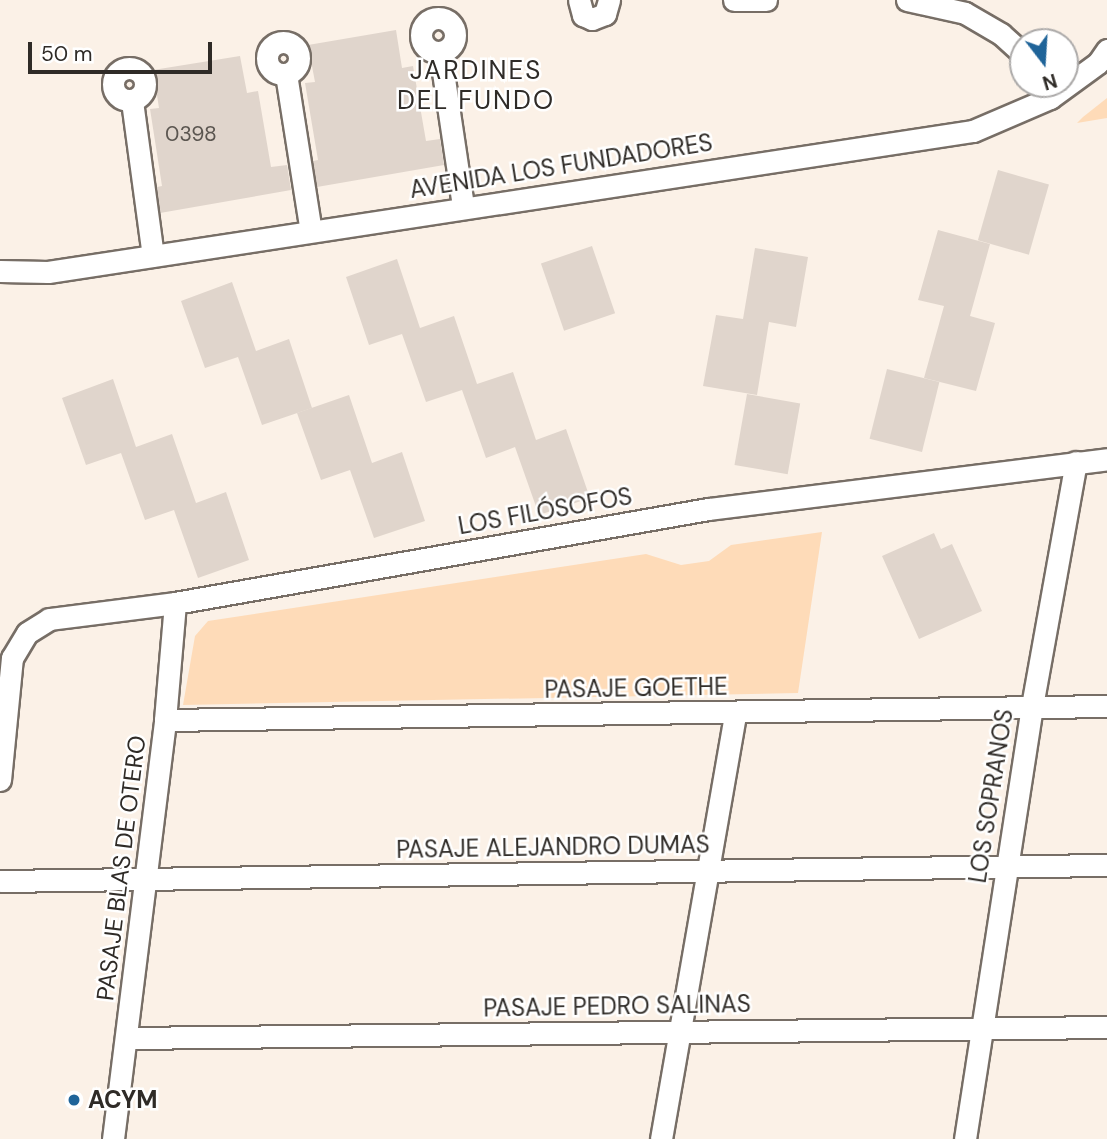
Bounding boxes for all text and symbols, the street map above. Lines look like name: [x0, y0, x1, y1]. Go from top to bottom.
scale bar: [32, 28, 215, 72]
north arrow: [1009, 28, 1079, 98]
text: 50 m: [41, 40, 92, 68]
district label: JARDINES DEL FUNDO: [398, 55, 554, 116]
text: N: [1039, 68, 1060, 96]
house number: 0398: [165, 121, 217, 147]
street label: AVENIDA LOS FUNDADORES: [408, 128, 714, 204]
street label: LOS FILÓSOFOS: [456, 482, 634, 540]
street label: PASAJE GOETHE: [544, 672, 728, 704]
street label: LOS SOPRANOS: [963, 707, 1019, 885]
street label: PASAJE BLAS DE OTERO: [90, 734, 152, 1002]
street label: PASAJE ALEJANDRO DUMAS: [396, 830, 710, 864]
street label: PASAJE PEDRO SALINAS: [483, 989, 751, 1023]
place label: ACYM: [88, 1086, 157, 1114]
marker: ACYM: [66, 1092, 82, 1108]

